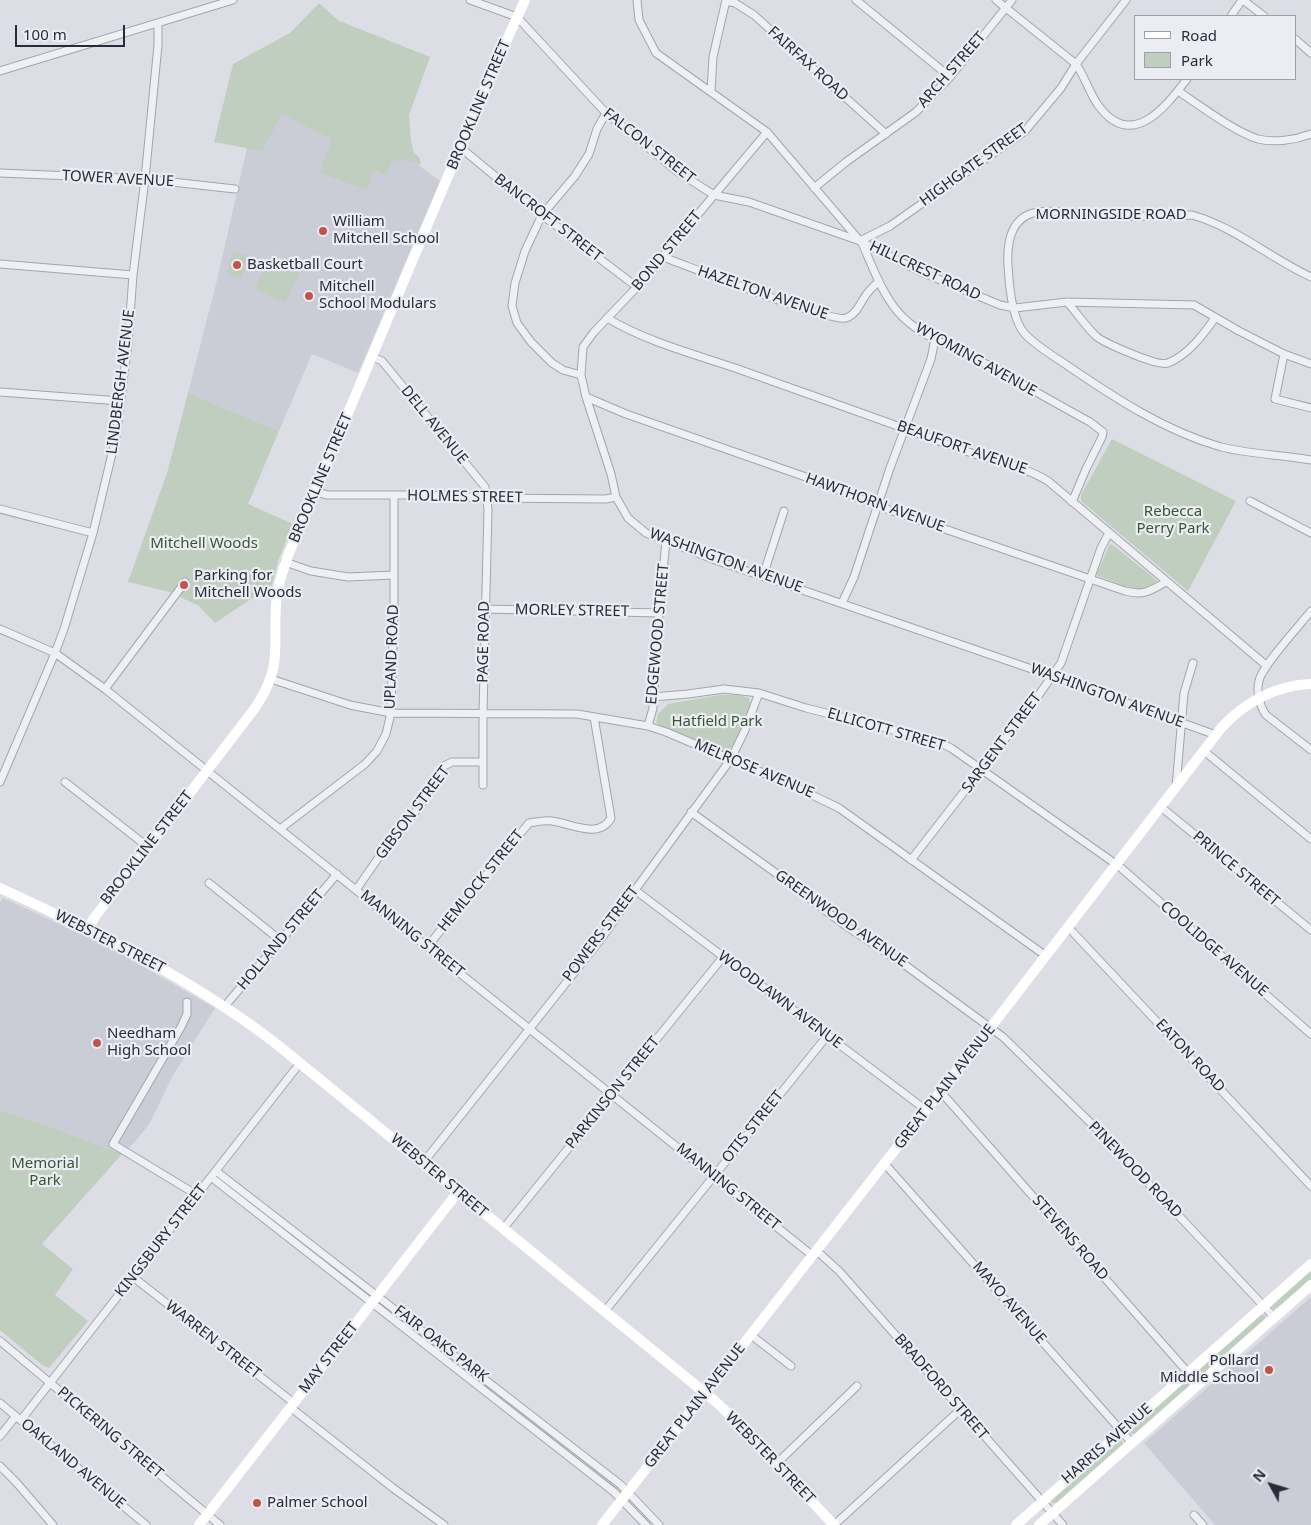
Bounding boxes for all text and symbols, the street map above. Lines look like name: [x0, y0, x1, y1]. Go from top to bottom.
scale bar: [18, 15, 128, 47]
legend: [1134, 15, 1296, 80]
street label: FAIRFAX ROAD: [764, 23, 852, 105]
text: 100 m: [23, 24, 67, 44]
text: Road: [1181, 25, 1217, 45]
street label: ARCH STREET: [914, 28, 990, 112]
street label: BROOKLINE STREET: [444, 37, 514, 173]
text: Park: [1181, 50, 1213, 70]
street label: FALCON STREET: [599, 105, 699, 187]
street label: HIGHGATE STREET: [916, 120, 1032, 210]
street label: TOWER AVENUE: [62, 167, 174, 191]
street label: BANCROFT STREET: [490, 170, 606, 266]
street label: MORNINGSIDE ROAD: [1035, 206, 1187, 224]
street label: BOND STREET: [628, 207, 706, 295]
place label: William Mitchell School: [333, 213, 439, 248]
marker: William Mitchell School: [317, 225, 329, 237]
street label: HILLCREST ROAD: [867, 237, 983, 305]
place label: Basketball Court: [247, 256, 363, 274]
marker: Basketball Court: [231, 259, 243, 271]
street label: HAZELTON AVENUE: [695, 262, 831, 324]
place label: Mitchell School Modulars: [319, 278, 436, 313]
marker: Mitchell School Modulars: [303, 290, 315, 302]
street label: LINDBERGH AVENUE: [103, 309, 139, 455]
street label: WYOMING AVENUE: [912, 319, 1040, 401]
street label: DELL AVENUE: [397, 382, 471, 468]
street label: BROOKLINE STREET: [286, 410, 356, 546]
street label: BEAUFORT AVENUE: [894, 417, 1030, 479]
street label: HAWTHORN AVENUE: [803, 469, 947, 537]
street label: HOLMES STREET: [407, 487, 523, 507]
park label: Rebecca Perry Park: [1136, 503, 1210, 538]
street label: WASHINGTON AVENUE: [647, 525, 805, 597]
park label: Mitchell Woods: [150, 535, 258, 553]
street label: EDGEWOOD STREET: [643, 563, 673, 705]
place label: Parking for Mitchell Woods: [194, 567, 302, 602]
marker: Parking for Mitchell Woods: [178, 579, 190, 591]
street label: PAGE ROAD: [474, 601, 494, 683]
street label: MORLEY STREET: [515, 601, 629, 621]
street label: UPLAND ROAD: [381, 604, 403, 710]
street label: WASHINGTON AVENUE: [1028, 660, 1186, 732]
street label: SARGENT STREET: [958, 689, 1046, 797]
street label: ELLICOTT STREET: [825, 705, 947, 755]
park label: Hatfield Park: [671, 713, 763, 731]
street label: MELROSE AVENUE: [691, 736, 817, 802]
street label: GIBSON STREET: [372, 763, 454, 863]
street label: BROOKLINE STREET: [97, 788, 197, 908]
street label: HEMLOCK STREET: [434, 826, 528, 936]
street label: PRINCE STREET: [1189, 828, 1283, 910]
street label: GREENWOOD AVENUE: [771, 866, 911, 972]
street label: POWERS STREET: [559, 883, 643, 985]
street label: HOLLAND STREET: [234, 886, 328, 994]
street label: MANNING STREET: [357, 887, 467, 981]
street label: COOLIDGE AVENUE: [1157, 897, 1271, 1001]
street label: WEBSTER STREET: [52, 906, 168, 978]
street label: WOODLAWN AVENUE: [714, 947, 846, 1053]
street label: EATON ROAD: [1152, 1016, 1228, 1096]
street label: GREAT PLAIN AVENUE: [891, 1021, 999, 1153]
place label: Needham High School: [107, 1025, 191, 1060]
street label: PARKINSON STREET: [562, 1033, 664, 1153]
marker: Needham High School: [91, 1037, 103, 1049]
street label: OTIS STREET: [718, 1087, 788, 1167]
street label: PINEWOOD ROAD: [1084, 1118, 1186, 1222]
street label: WEBSTER STREET: [387, 1130, 491, 1222]
street label: MANNING STREET: [673, 1140, 783, 1234]
park label: Memorial Park: [11, 1155, 79, 1190]
street label: KINGSBURY STREET: [111, 1181, 211, 1301]
street label: STEVENS ROAD: [1028, 1192, 1112, 1284]
street label: MAYO AVENUE: [968, 1258, 1050, 1348]
street label: WARREN STREET: [162, 1297, 264, 1383]
street label: FAIR OAKS PARK: [390, 1302, 492, 1386]
street label: MAY STREET: [296, 1319, 362, 1397]
street label: BRADFORD STREET: [890, 1330, 992, 1444]
street label: GREAT PLAIN AVENUE: [641, 1340, 749, 1472]
place label: Pollard Middle School: [1160, 1352, 1259, 1387]
marker: Pollard Middle School: [1263, 1364, 1275, 1376]
street label: PICKERING STREET: [53, 1383, 167, 1483]
street label: HARRIS AVENUE: [1058, 1400, 1156, 1488]
street label: WEBSTER STREET: [721, 1408, 819, 1508]
street label: OAKLAND AVENUE: [17, 1415, 129, 1513]
north arrow: [1246, 1460, 1296, 1510]
text: N: [1248, 1465, 1270, 1486]
place label: Palmer School: [267, 1494, 368, 1512]
marker: Palmer School: [251, 1497, 263, 1509]

